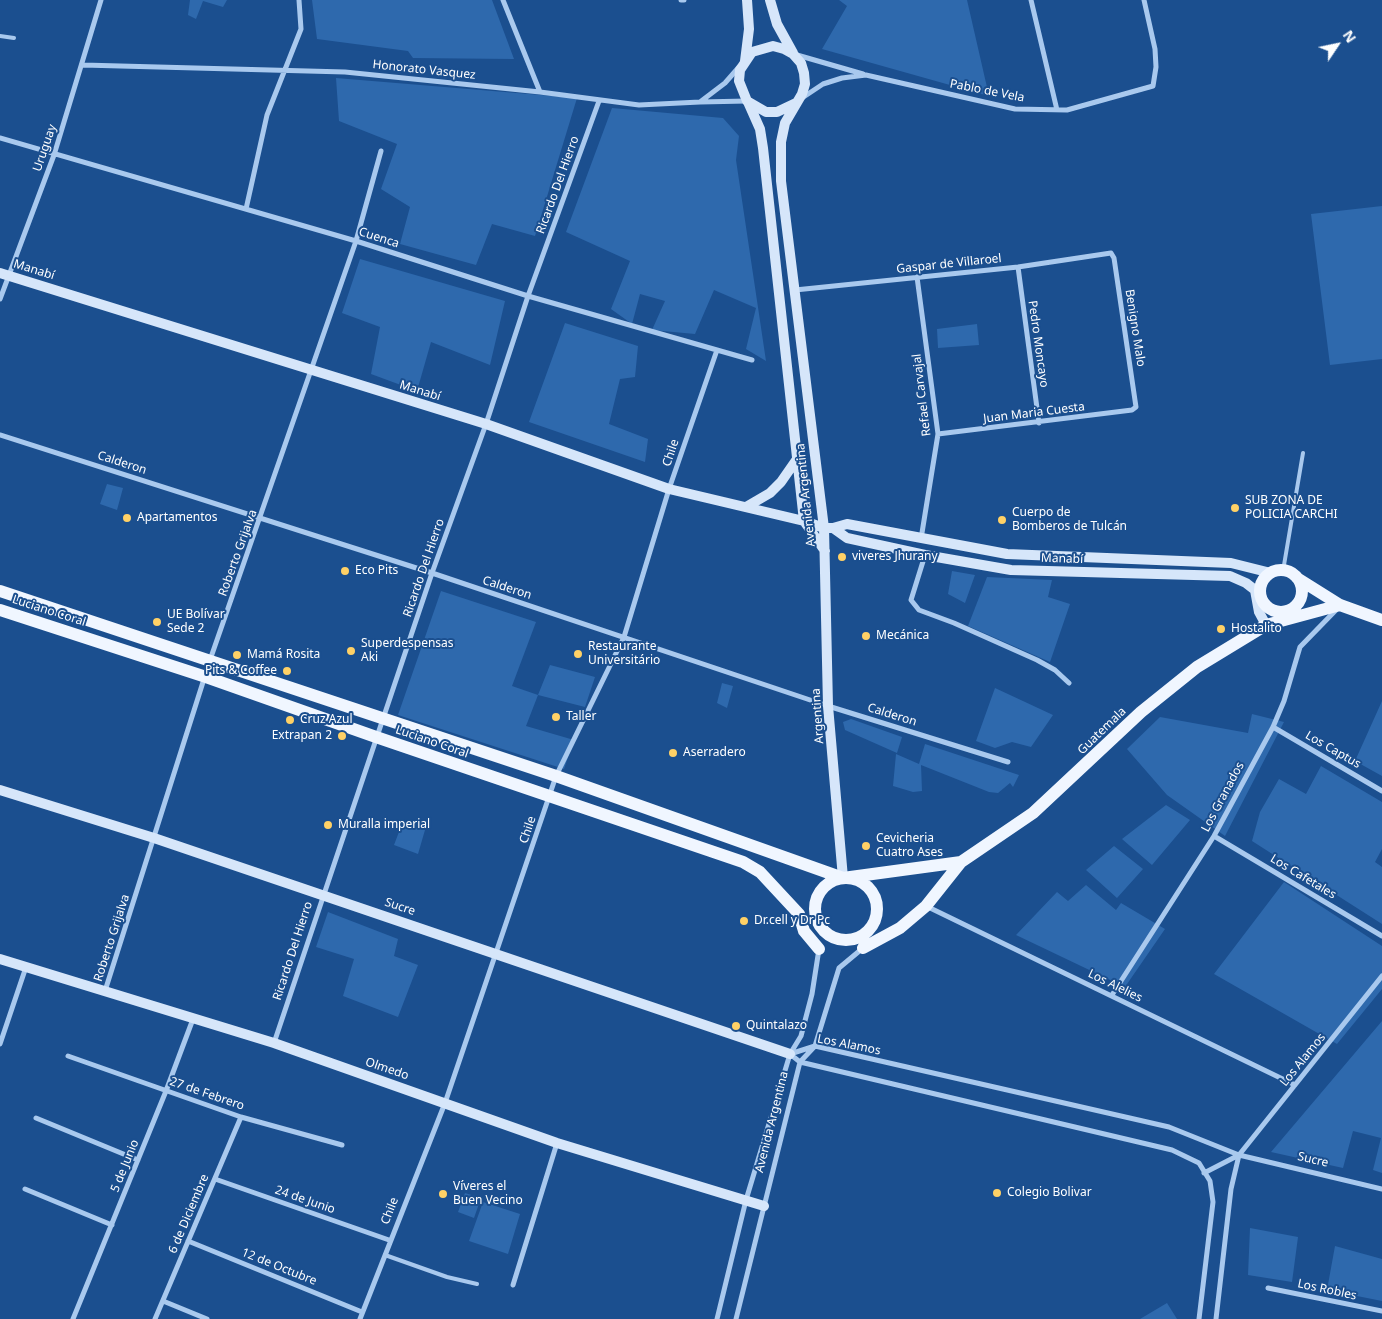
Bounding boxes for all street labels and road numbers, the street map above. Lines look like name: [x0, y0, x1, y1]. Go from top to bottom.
street label: Honorato Vasquez: [372, 57, 476, 83]
street label: Pablo de Vela: [948, 77, 1026, 105]
street label: Uruguay: [30, 123, 60, 173]
street label: Ricardo Del Hierro: [534, 134, 582, 236]
street label: Cuenca: [357, 225, 401, 251]
street label: Gaspar de Villaroel: [896, 251, 1002, 277]
street label: Manabí: [12, 257, 56, 283]
street label: Benigno Malo: [1122, 288, 1148, 368]
street label: Pedro Moncayo: [1025, 299, 1051, 389]
street label: Refael Carvajal: [910, 353, 934, 437]
street label: Manabí: [398, 378, 442, 404]
street label: Juan Maria Cuesta: [982, 400, 1086, 426]
street label: Chile: [660, 437, 682, 469]
street label: Avenida Argentina: [793, 443, 819, 547]
street label: Calderon: [96, 448, 148, 478]
street label: Roberto Grijalva: [216, 508, 260, 598]
street label: Ricardo Del Hierro: [400, 517, 448, 619]
street label: Manabí: [1041, 551, 1083, 567]
street label: Calderon: [481, 573, 533, 603]
street label: Luciano Coral: [10, 592, 88, 630]
street label: Argentina: [809, 688, 827, 744]
street label: Calderon: [866, 701, 918, 729]
street label: Guatemala: [1075, 704, 1129, 758]
street label: Luciano Coral: [394, 723, 470, 761]
street label: Los Captus: [1303, 728, 1363, 772]
street label: Los Granados: [1199, 760, 1247, 834]
street label: Chile: [517, 814, 539, 846]
street label: Los Cafetales: [1267, 852, 1339, 902]
street label: Roberto Grijalva: [91, 892, 133, 984]
street label: Sucre: [383, 895, 417, 919]
street label: Ricardo Del Hierro: [270, 900, 316, 1002]
street label: Los Alelies: [1085, 967, 1145, 1005]
street label: Los Alamos: [1277, 1031, 1329, 1089]
street label: Los Alamos: [816, 1032, 882, 1058]
street label: Olmedo: [363, 1055, 411, 1083]
street label: Avenida Argentina: [752, 1070, 792, 1174]
street label: 27 de Febrero: [168, 1075, 246, 1113]
street label: 5 de Junio: [108, 1137, 142, 1195]
street label: Sucre: [1296, 1149, 1330, 1171]
street label: 6 de Diciembre: [166, 1172, 212, 1256]
street label: 24 de Junio: [273, 1183, 337, 1217]
street label: Chile: [378, 1195, 402, 1227]
street label: 12 de Octubre: [239, 1245, 319, 1289]
street label: Los Robles: [1296, 1277, 1358, 1303]

